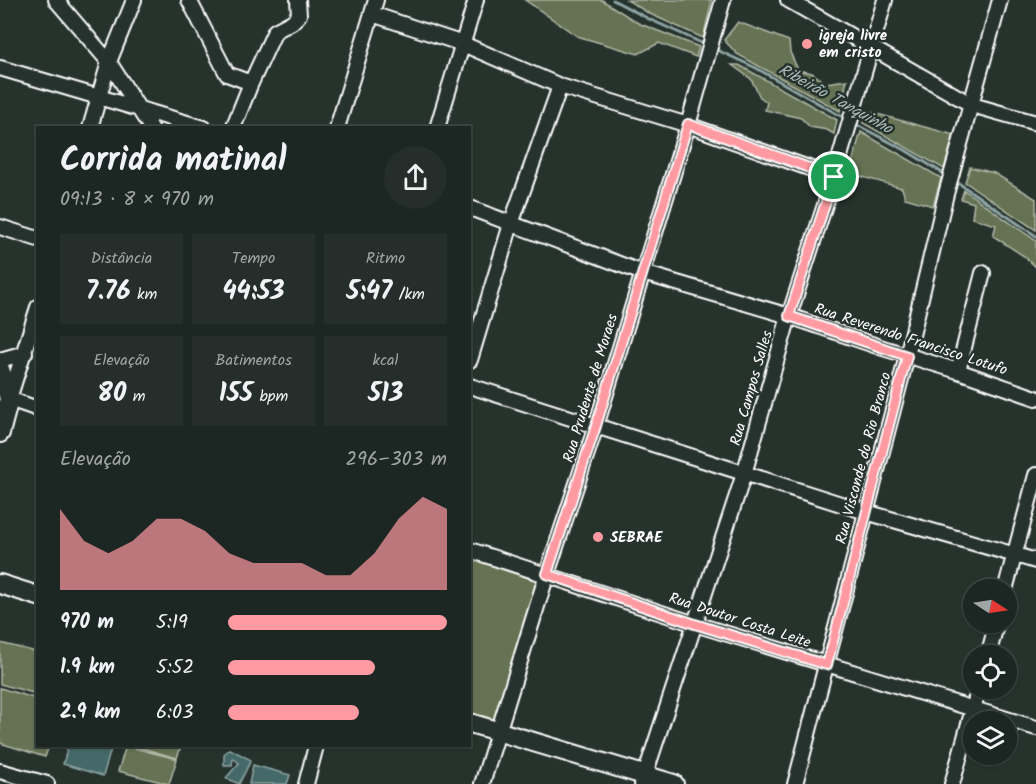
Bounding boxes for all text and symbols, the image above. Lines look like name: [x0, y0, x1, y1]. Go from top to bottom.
place label: igreja livre em cristo: [819, 24, 888, 65]
marker: igreja livre em cristo: [800, 37, 814, 51]
water label: Ribeirão Tanquinho: [774, 58, 898, 142]
text: Corrida matinal: [60, 135, 286, 188]
button: share: [384, 146, 447, 209]
pin: [808, 151, 859, 202]
icon: arrive: [817, 160, 850, 193]
text: 09:13 · 8 × 970 m: [60, 184, 214, 216]
text: Distância: [91, 246, 152, 271]
text: Tempo: [232, 246, 275, 271]
text: Ritmo: [366, 246, 405, 271]
text: 7.76: [86, 271, 131, 313]
text: 44:53: [222, 271, 285, 313]
text: 5:47: [346, 271, 392, 313]
text: km: [131, 282, 157, 307]
text: /km: [392, 282, 425, 307]
street label: Rua Reverendo Francisco Lotufo: [811, 297, 1011, 383]
street label: Rua Prudente de Moraes: [557, 310, 625, 466]
street label: Rua Campos Salles: [724, 327, 780, 449]
text: Elevação: [93, 348, 150, 373]
text: Batimentos: [215, 348, 292, 373]
text: kcal: [372, 348, 399, 373]
street label: Rua Visconde do Rio Branco: [829, 369, 899, 547]
text: 80: [98, 373, 126, 415]
text: 155: [219, 373, 253, 415]
text: 513: [368, 373, 403, 415]
text: m: [126, 384, 145, 409]
text: bpm: [253, 384, 288, 409]
text: Elevação: [60, 444, 131, 476]
text: 296–303 m: [346, 444, 447, 476]
place label: SEBRAE: [610, 526, 663, 550]
marker: SEBRAE: [591, 530, 605, 544]
north arrow: [963, 579, 1017, 633]
map controls: [963, 579, 1017, 765]
street label: Rua Doutor Costa Leite: [665, 587, 814, 655]
text: 970 m: [60, 607, 114, 639]
text: 5:19: [156, 607, 188, 639]
button: locate: [963, 645, 1017, 699]
text: 1.9 km: [60, 652, 115, 684]
text: 5:52: [156, 652, 194, 684]
text: 2.9 km: [60, 697, 120, 729]
text: 6:03: [156, 697, 193, 729]
button: layers: [963, 711, 1017, 765]

